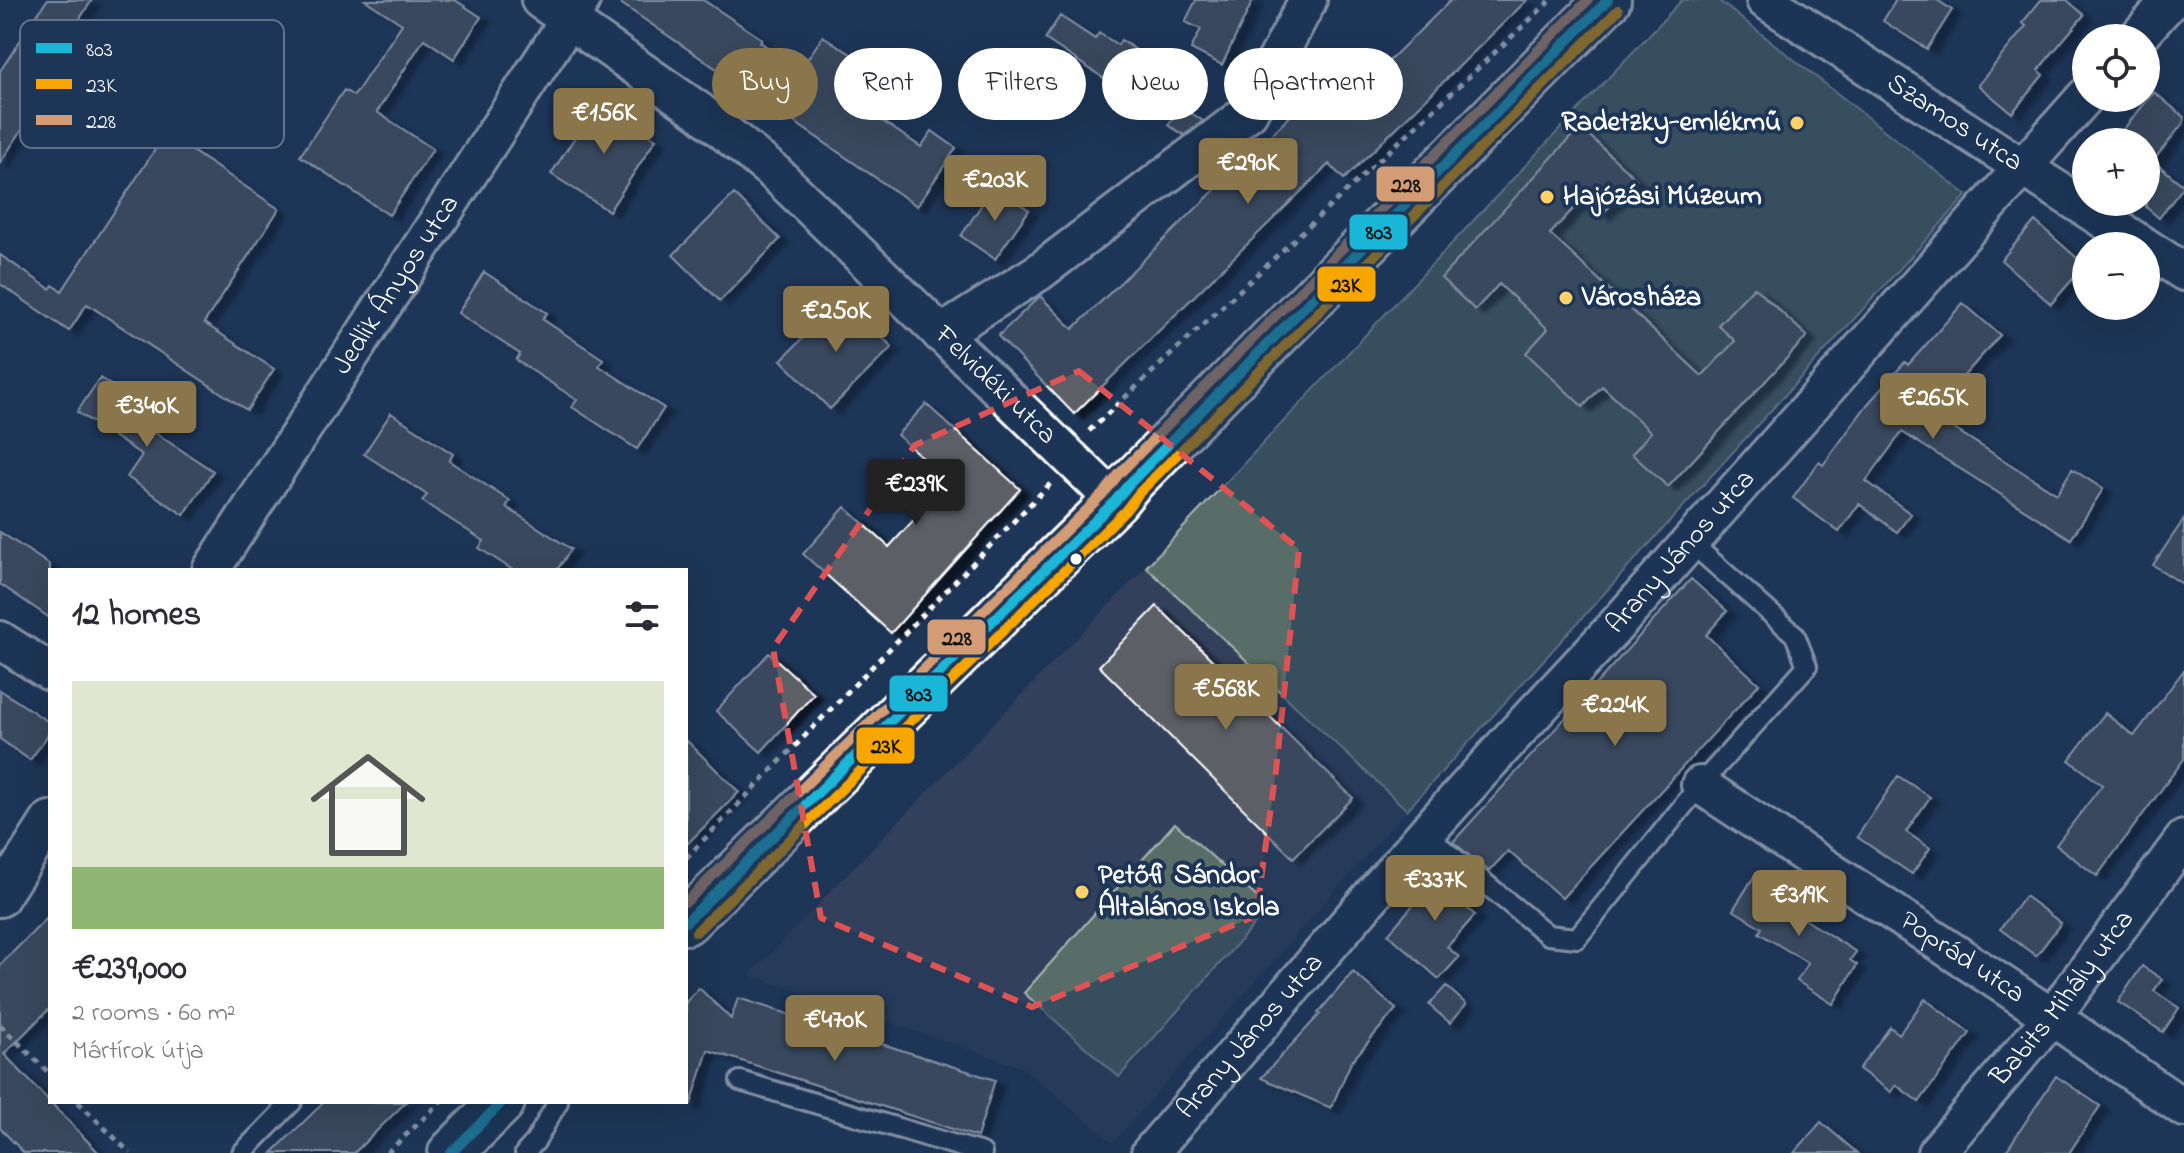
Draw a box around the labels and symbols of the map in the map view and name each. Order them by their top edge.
legend [20,20,284,148]
text: 803 [86,35,113,67]
street label: Szamos utca [1878,64,2031,183]
text: 23K [86,71,117,103]
pin: €156K [548,88,660,156]
place label: Radetzky-emlékmű [1561,103,1781,144]
text: 228 [86,107,116,139]
marker: Radetzky-emlékmű [1788,114,1806,132]
pin: €290K [1192,138,1304,206]
pin: €203K [939,155,1051,223]
line badge: 228 [1375,165,1436,203]
text: 228 [1390,171,1422,203]
place label: Hajózási Múzeum [1563,177,1762,218]
street label: Jedlik Ányos utca [323,187,470,383]
marker: Hajózási Múzeum [1538,188,1556,206]
line badge: 803 [1348,213,1409,251]
text: 803 [1365,218,1392,250]
line badge: 23K [1316,265,1377,303]
text: 23K [1330,271,1363,303]
place label: Városháza [1581,278,1701,319]
pin: €250K [780,286,892,354]
marker: Városháza [1557,289,1575,307]
street label: Felvidéki utca [924,316,1066,455]
pin: €265K [1877,373,1989,441]
pin: €340K [91,381,203,449]
pin: €239K [860,459,972,527]
street label: Arany János utca [1597,461,1765,643]
unlabelled marker [1068,551,1084,567]
line badge: 228 [926,618,987,656]
text: 228 [941,624,973,656]
pin: €568K [1170,664,1282,732]
line badge: 803 [888,674,949,713]
text: 803 [905,680,932,712]
pin: €224K [1559,680,1671,748]
line badge: 23K [855,726,916,765]
text: 23K [870,732,903,764]
pin: €337K [1379,855,1491,923]
place label: Petőfi Sándor Általános Iskola [1098,856,1280,929]
pin: €319K [1743,870,1855,938]
marker: Petőfi Sándor Általános Iskola [1073,883,1091,901]
street label: Poprád utca [1891,901,2033,1014]
street label: Babits Mihály utca [1980,902,2145,1096]
street label: Arany János utca [1167,944,1334,1128]
pin: €470K [779,995,891,1063]

